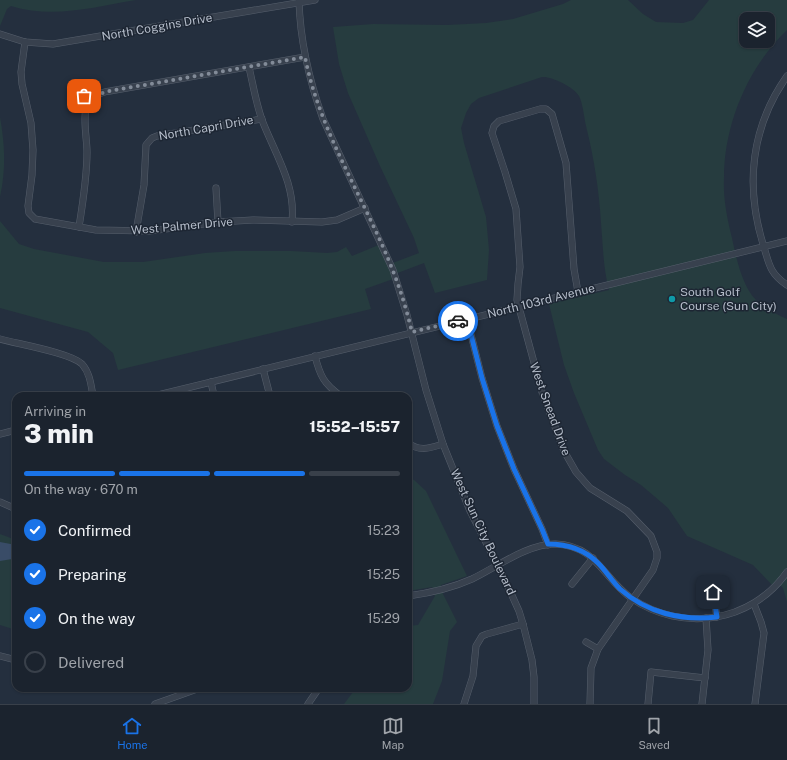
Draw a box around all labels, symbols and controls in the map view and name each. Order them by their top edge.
street label: North Coggins Drive [101,10,214,44]
map controls [739,12,775,48]
button: layers [739,12,775,48]
pin [67,79,101,113]
icon: bag [73,85,95,107]
street label: North Capri Drive [157,113,255,143]
street label: West Palmer Drive [130,215,234,237]
street label: North 103rd Avenue [486,281,596,321]
place label: South Golf Course (Sun City) [680,285,777,313]
marker: South Golf Course (Sun City) [667,294,677,304]
courier [438,301,478,341]
icon: car [447,310,469,332]
street label: West Snead Drive [527,360,573,458]
text: Arriving in [24,404,86,419]
text: 3 min [24,418,94,449]
text: 15:52–15:57 [309,418,400,435]
street label: West Sun City Boulevard [448,467,518,597]
text: On the way · 670 m [24,482,138,497]
icon: check [24,519,46,541]
text: Confirmed [58,522,131,539]
text: 15:23 [367,523,400,538]
icon: check [24,563,46,585]
text: Preparing [58,566,127,583]
text: 15:25 [367,567,400,582]
pin [696,575,730,609]
icon: home [702,581,724,603]
icon: check [24,607,46,629]
text: On the way [58,610,135,627]
text: 15:29 [367,611,400,626]
text: Delivered [58,654,124,671]
tab: Home [117,715,147,751]
tab: Map [382,715,404,751]
tab: Saved [638,715,670,751]

